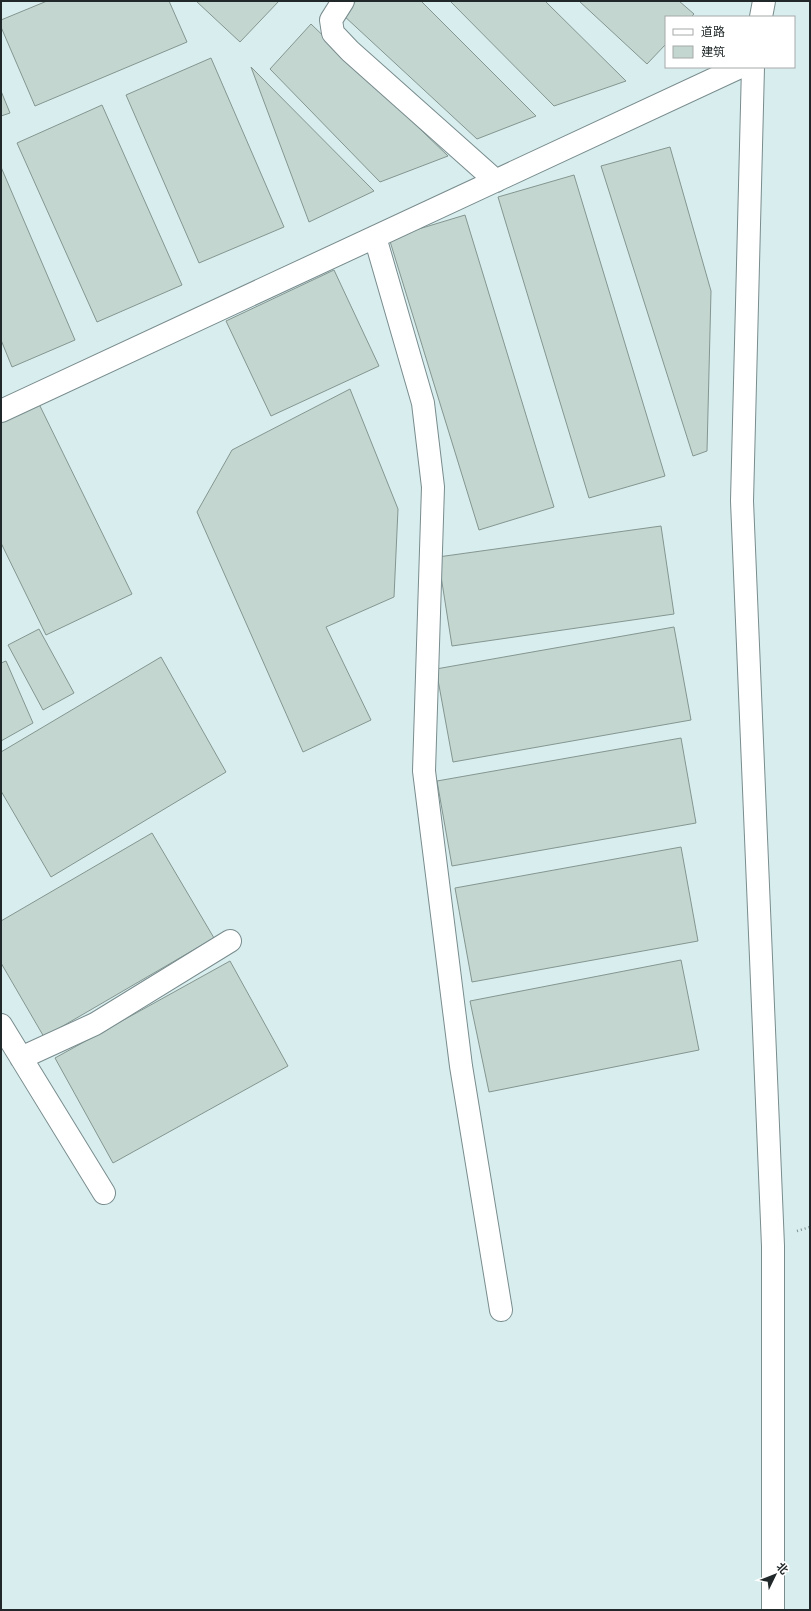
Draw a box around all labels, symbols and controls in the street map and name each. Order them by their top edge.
legend [665,16,795,68]
text: 道路 [701,24,725,41]
text: 建筑 [701,44,725,61]
north arrow [755,1555,795,1595]
text: 北 [773,1559,791,1578]

